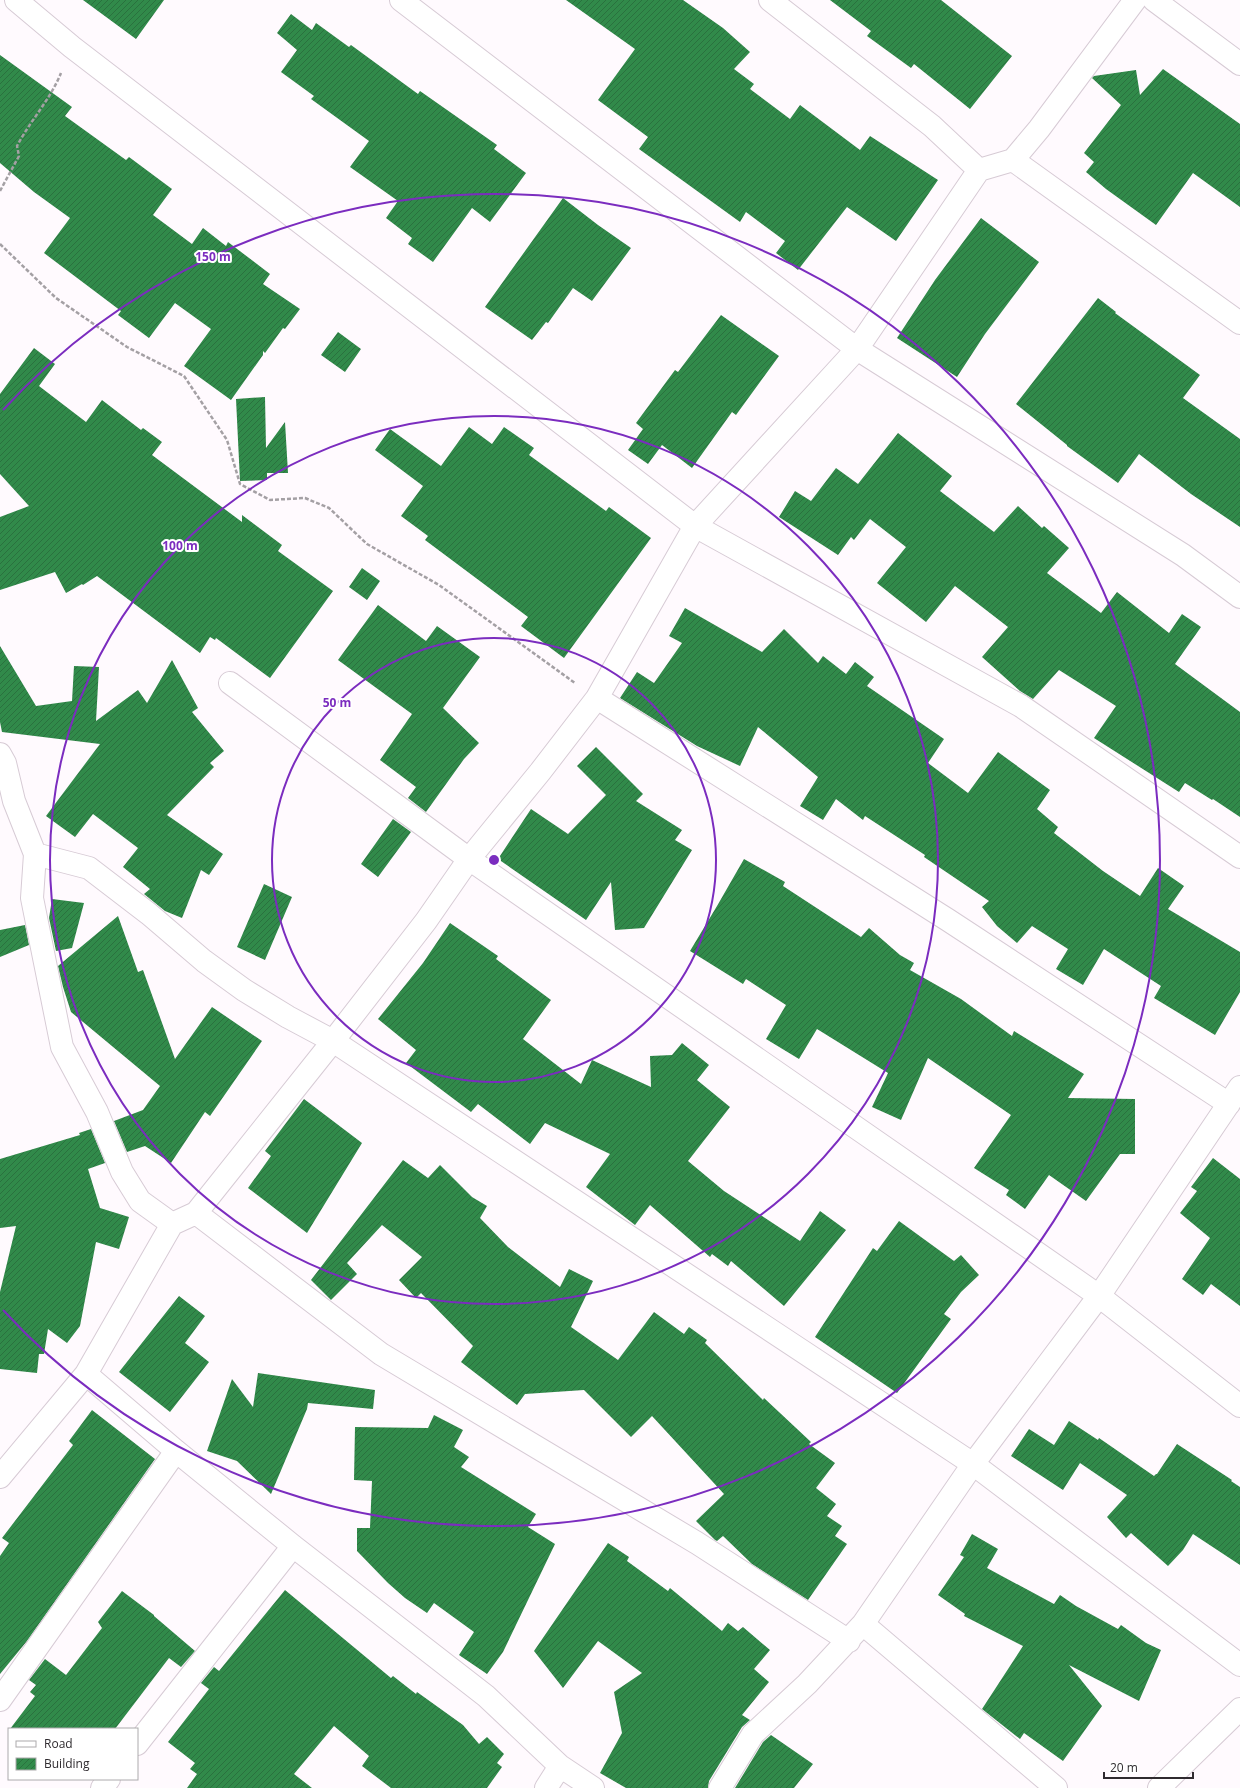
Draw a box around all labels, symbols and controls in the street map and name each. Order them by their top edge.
text: 150 m [195,248,231,265]
text: 100 m [162,537,198,554]
text: 50 m [323,694,351,711]
centre of rings [487,853,501,867]
legend [8,1728,138,1780]
text: Road [44,1735,73,1752]
scale bar [1104,1754,1193,1780]
text: Building [44,1755,90,1772]
text: 20 m [1110,1759,1138,1776]

